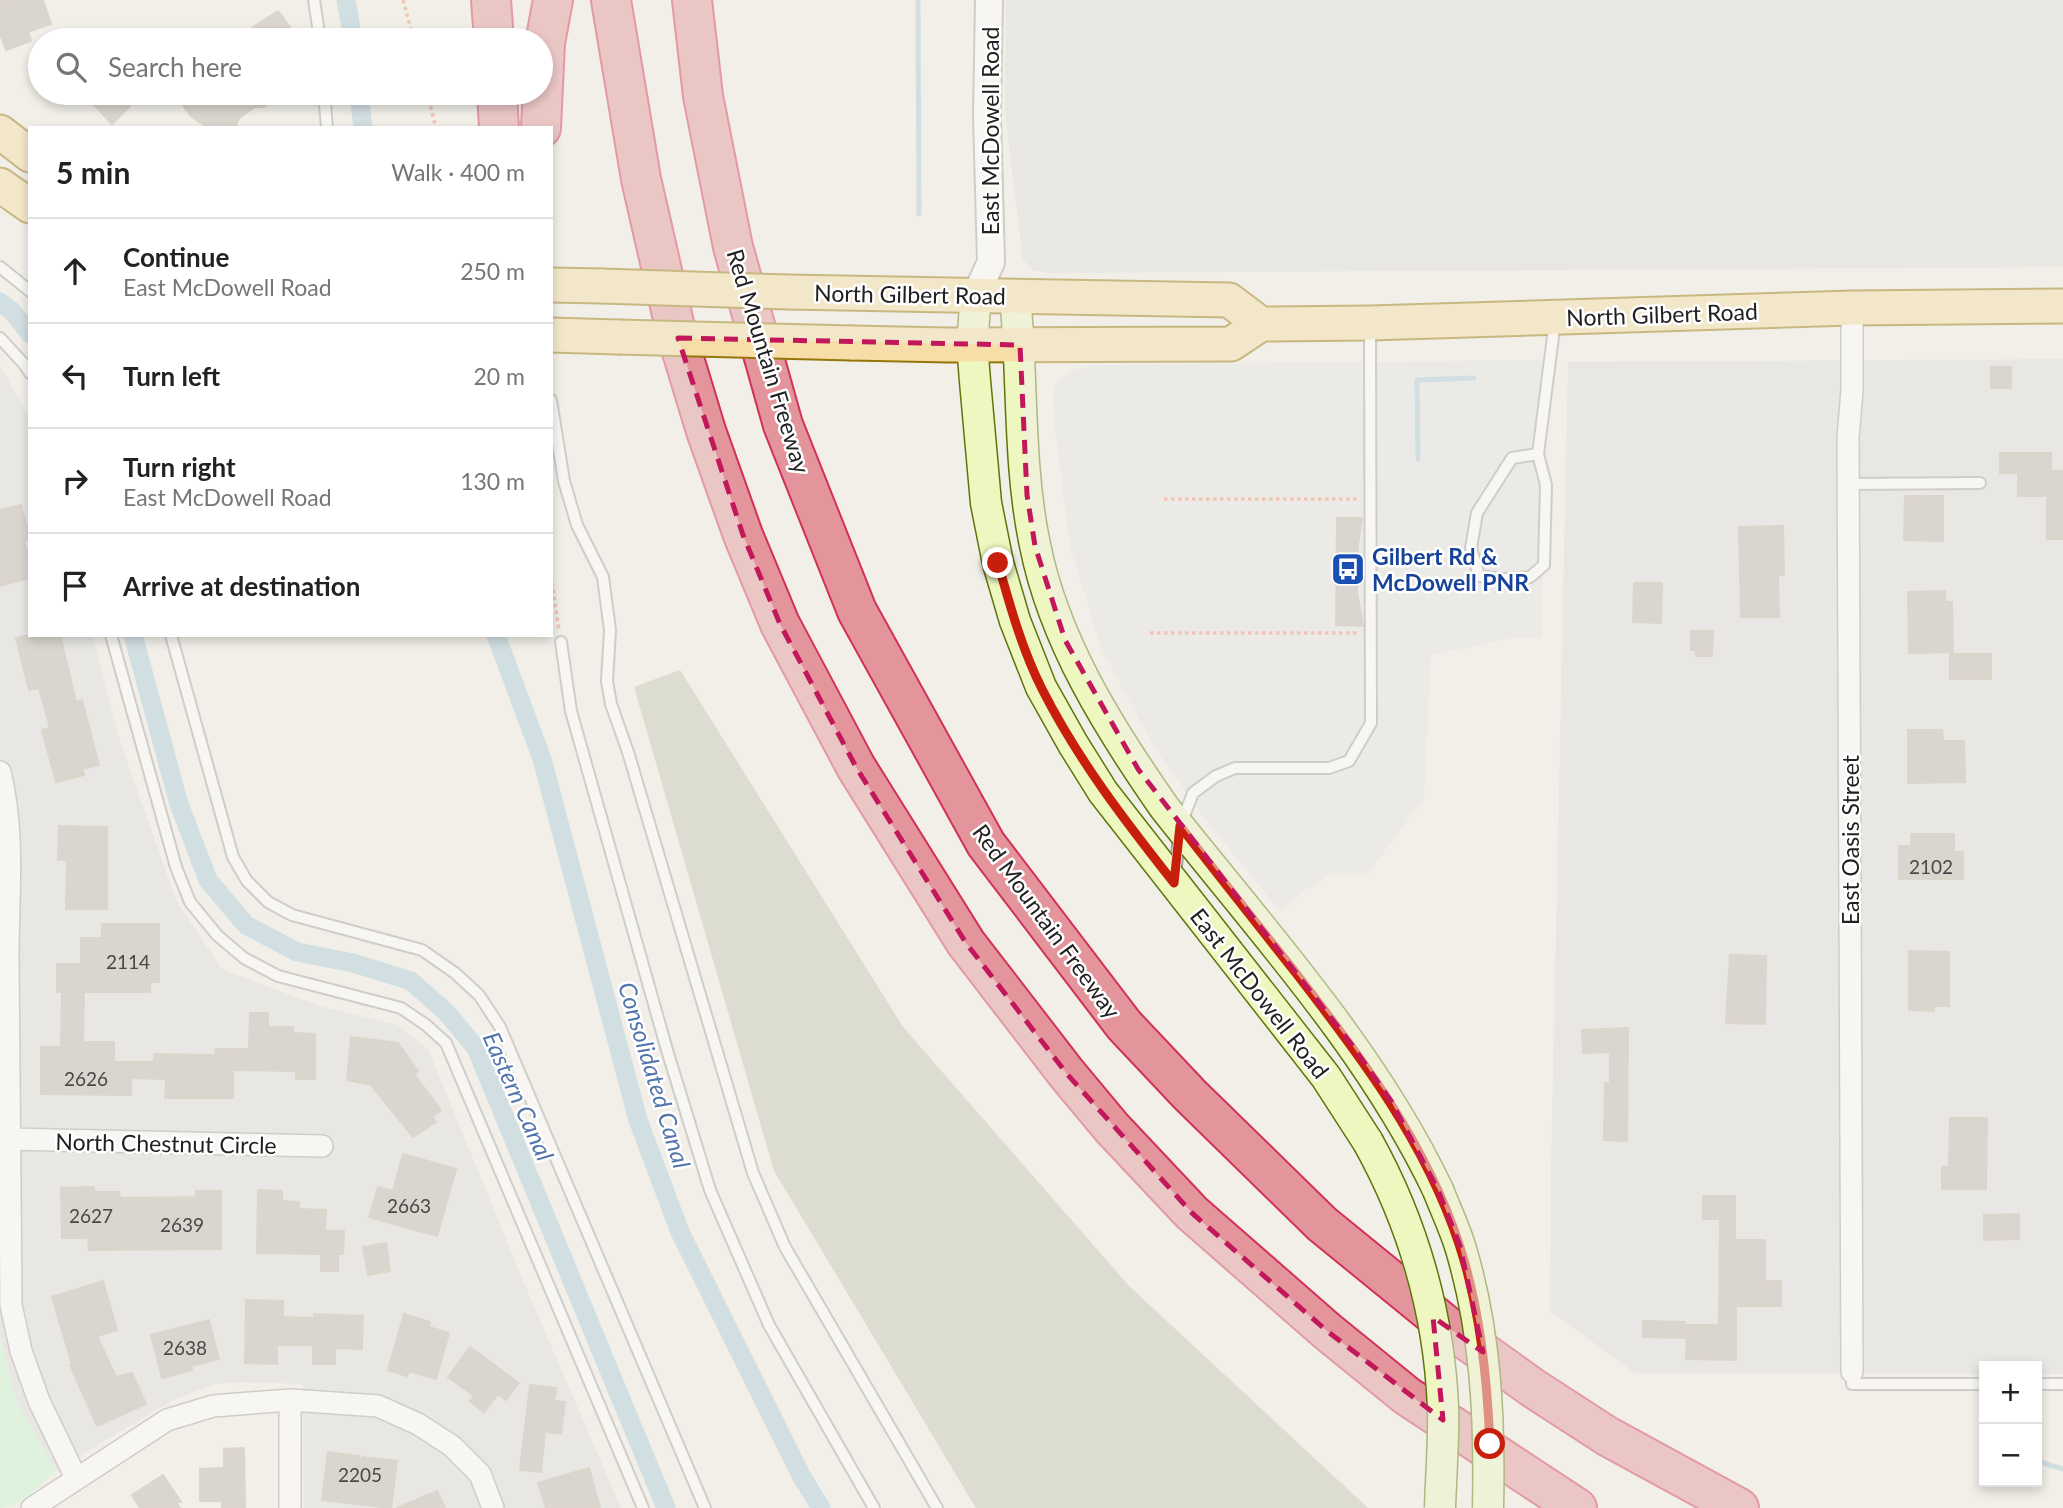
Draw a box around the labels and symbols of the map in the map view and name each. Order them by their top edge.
street label: East McDowell Road [976,27,1004,235]
street label: Red Mountain Freeway [722,245,816,477]
street label: North Gilbert Road [814,278,1006,310]
street label: North Gilbert Road [1566,297,1758,331]
place label: Gilbert Rd & McDowell PNR [1372,542,1529,596]
route end [982,547,1013,578]
bus stop icon: Gilbert Rd & McDowell PNR [1329,550,1367,588]
street label: East Oasis Street [1836,754,1864,925]
street label: Red Mountain Freeway [967,818,1127,1024]
house number: 2102 [1909,855,1953,878]
street label: East McDowell Road [1185,902,1335,1084]
house number: 2114 [106,950,150,973]
water label: Consolidated Canal [613,978,697,1172]
water label: Eastern Canal [478,1027,561,1165]
house number: 2626 [64,1067,108,1090]
street label: North Chestnut Circle [55,1127,277,1159]
house number: 2663 [387,1194,431,1217]
house number: 2627 [69,1204,113,1227]
house number: 2639 [160,1213,204,1236]
house number: 2638 [163,1336,207,1359]
route start [1474,1428,1505,1459]
house number: 2205 [338,1463,382,1486]

